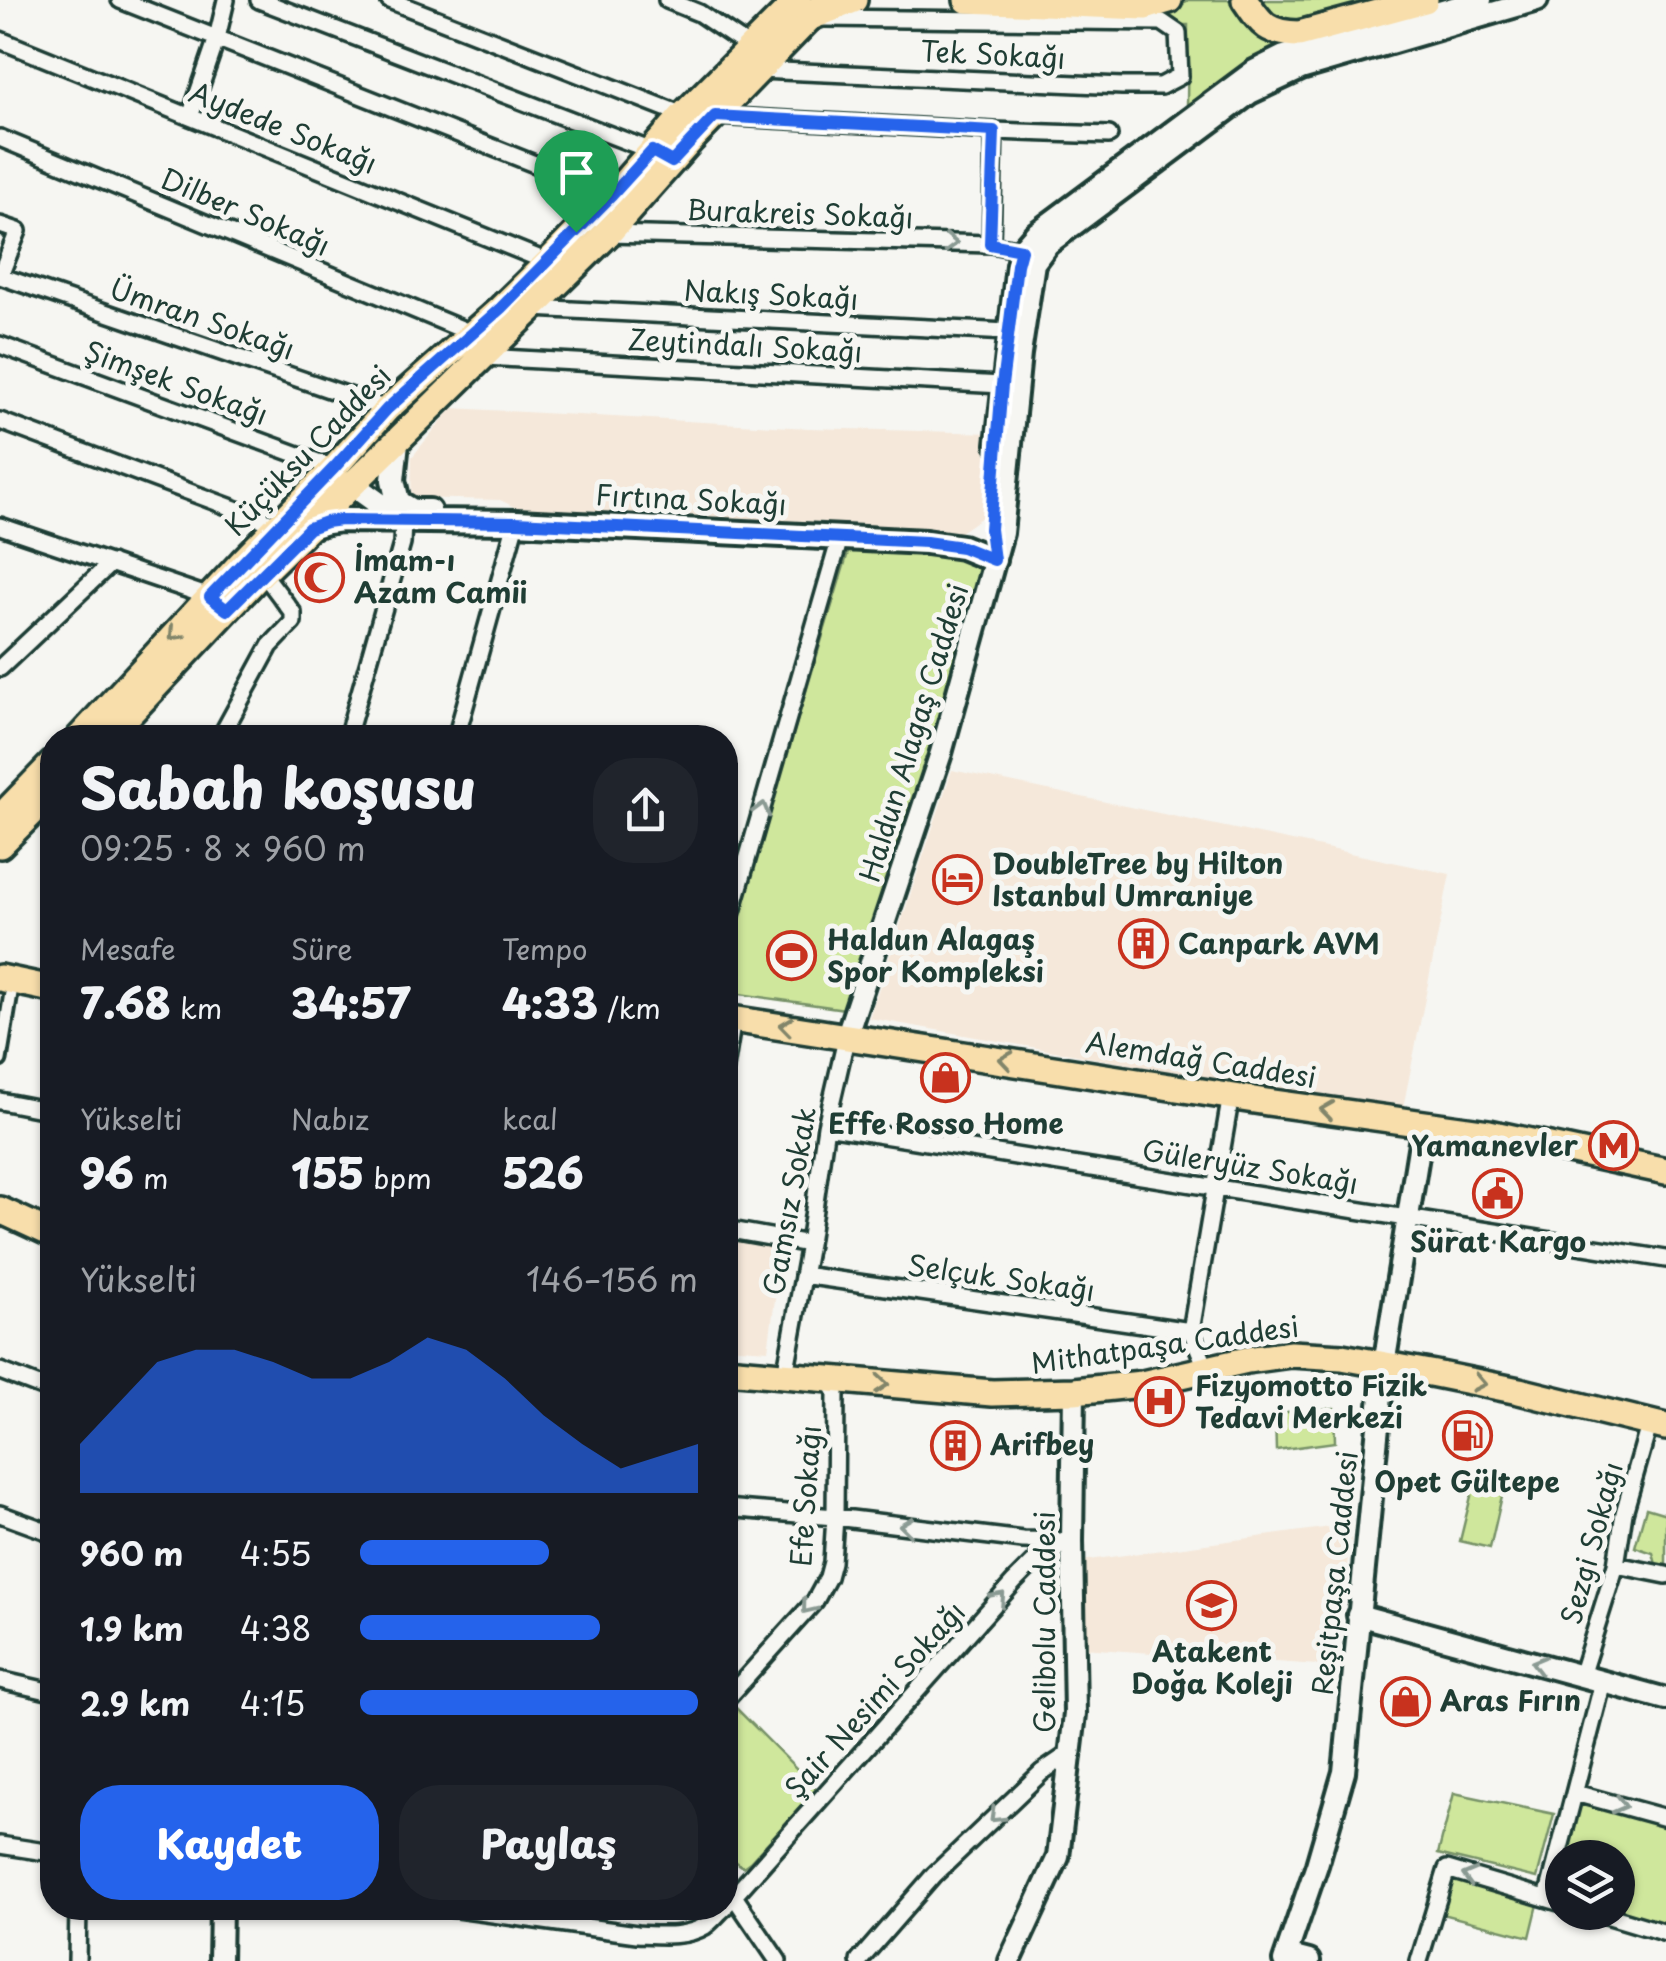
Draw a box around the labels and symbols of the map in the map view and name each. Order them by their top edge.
street label: Tek Sokağı [920,28,1067,79]
street label: Aydede Sokağı [183,69,384,184]
pin [534,130,619,233]
street label: Dilber Sokağı [154,156,337,266]
street label: Burakreis Sokağı [686,187,914,238]
one-way arrow [943,233,959,254]
street label: Ümran Sokağı [104,266,301,369]
street label: Nakış Sokağı [683,267,859,320]
street label: Zeytindalı Sokağı [627,317,863,372]
street label: Şimşek Sokağı [79,328,274,435]
street label: Küçüksu Caddesi [214,355,400,545]
street label: Fırtına Sokağı [595,472,788,525]
place label: İmam-ı Azam Camii [354,538,527,613]
mosque icon: İmam-ı Azam Camii [293,551,345,603]
street label: Haldun Alagaş Caddesi [847,578,978,887]
one-way arrow [169,622,187,641]
one-way arrow [750,800,771,818]
place label: DoubleTree by Hilton Istanbul Umraniye [992,841,1283,916]
hotel icon: DoubleTree by Hilton Istanbul Umraniye [931,854,983,906]
place label: Haldun Alagaş Spor Kompleksi [827,917,1044,992]
building icon: Canpark AVM [1117,918,1169,970]
place label: Canpark AVM [1178,921,1380,964]
sports icon: Haldun Alagaş Spor Kompleksi [766,930,818,982]
one-way arrow [778,1017,794,1038]
street label: Alemdağ Caddesi [1083,1019,1319,1098]
one-way arrow [997,1050,1014,1071]
shop icon: Effe Rosso Home [920,1051,972,1103]
place label: Effe Rosso Home [828,1101,1064,1144]
one-way arrow [1318,1101,1335,1122]
street label: Gamsız Sokak [751,1103,826,1298]
metro station icon: Yamanevler [1587,1120,1639,1172]
place label: Yamanevler [1411,1123,1579,1166]
street label: Güleryüz Sokağı [1139,1127,1361,1204]
public building icon: Sürat Kargo [1472,1168,1524,1220]
place label: Sürat Kargo [1410,1219,1586,1262]
street label: Selçuk Sokağı [905,1242,1098,1311]
street label: Mithatpaşa Caddesi [1028,1303,1301,1384]
place label: Fizyomotto Fizik Tedavi Merkezi [1195,1363,1427,1438]
one-way arrow [1471,1371,1488,1392]
one-way arrow [875,1372,891,1394]
hospital icon: Fizyomotto Fizik Tedavi Merkezi [1134,1376,1186,1428]
fuel station icon: Opet Gültepe [1441,1409,1493,1461]
building icon: Arifbey [929,1419,981,1471]
place label: Arifbey [989,1422,1094,1465]
street label: Efe Sokağı [778,1424,831,1568]
street label: Reşitpaşa Caddesi [1299,1449,1368,1697]
street label: Sezgi Sokağı [1548,1456,1633,1629]
place label: Opet Gültepe [1374,1459,1560,1502]
street label: Gelibolu Caddesi [1022,1511,1065,1733]
one-way arrow [897,1517,914,1538]
school or university icon: Atakent Doğa Koleji [1186,1579,1238,1631]
street label: Şair Nesimi Sokağı [773,1591,974,1807]
one-way arrow [988,1591,1006,1610]
one-way arrow [802,1596,820,1614]
place label: Atakent Doğa Koleji [1131,1629,1293,1704]
one-way arrow [1530,1654,1547,1675]
shop icon: Aras Fırın [1379,1675,1431,1727]
place label: Aras Fırın [1440,1678,1581,1721]
one-way arrow [1611,1794,1628,1815]
one-way arrow [990,1804,1008,1822]
one-way arrow [1461,1866,1478,1887]

